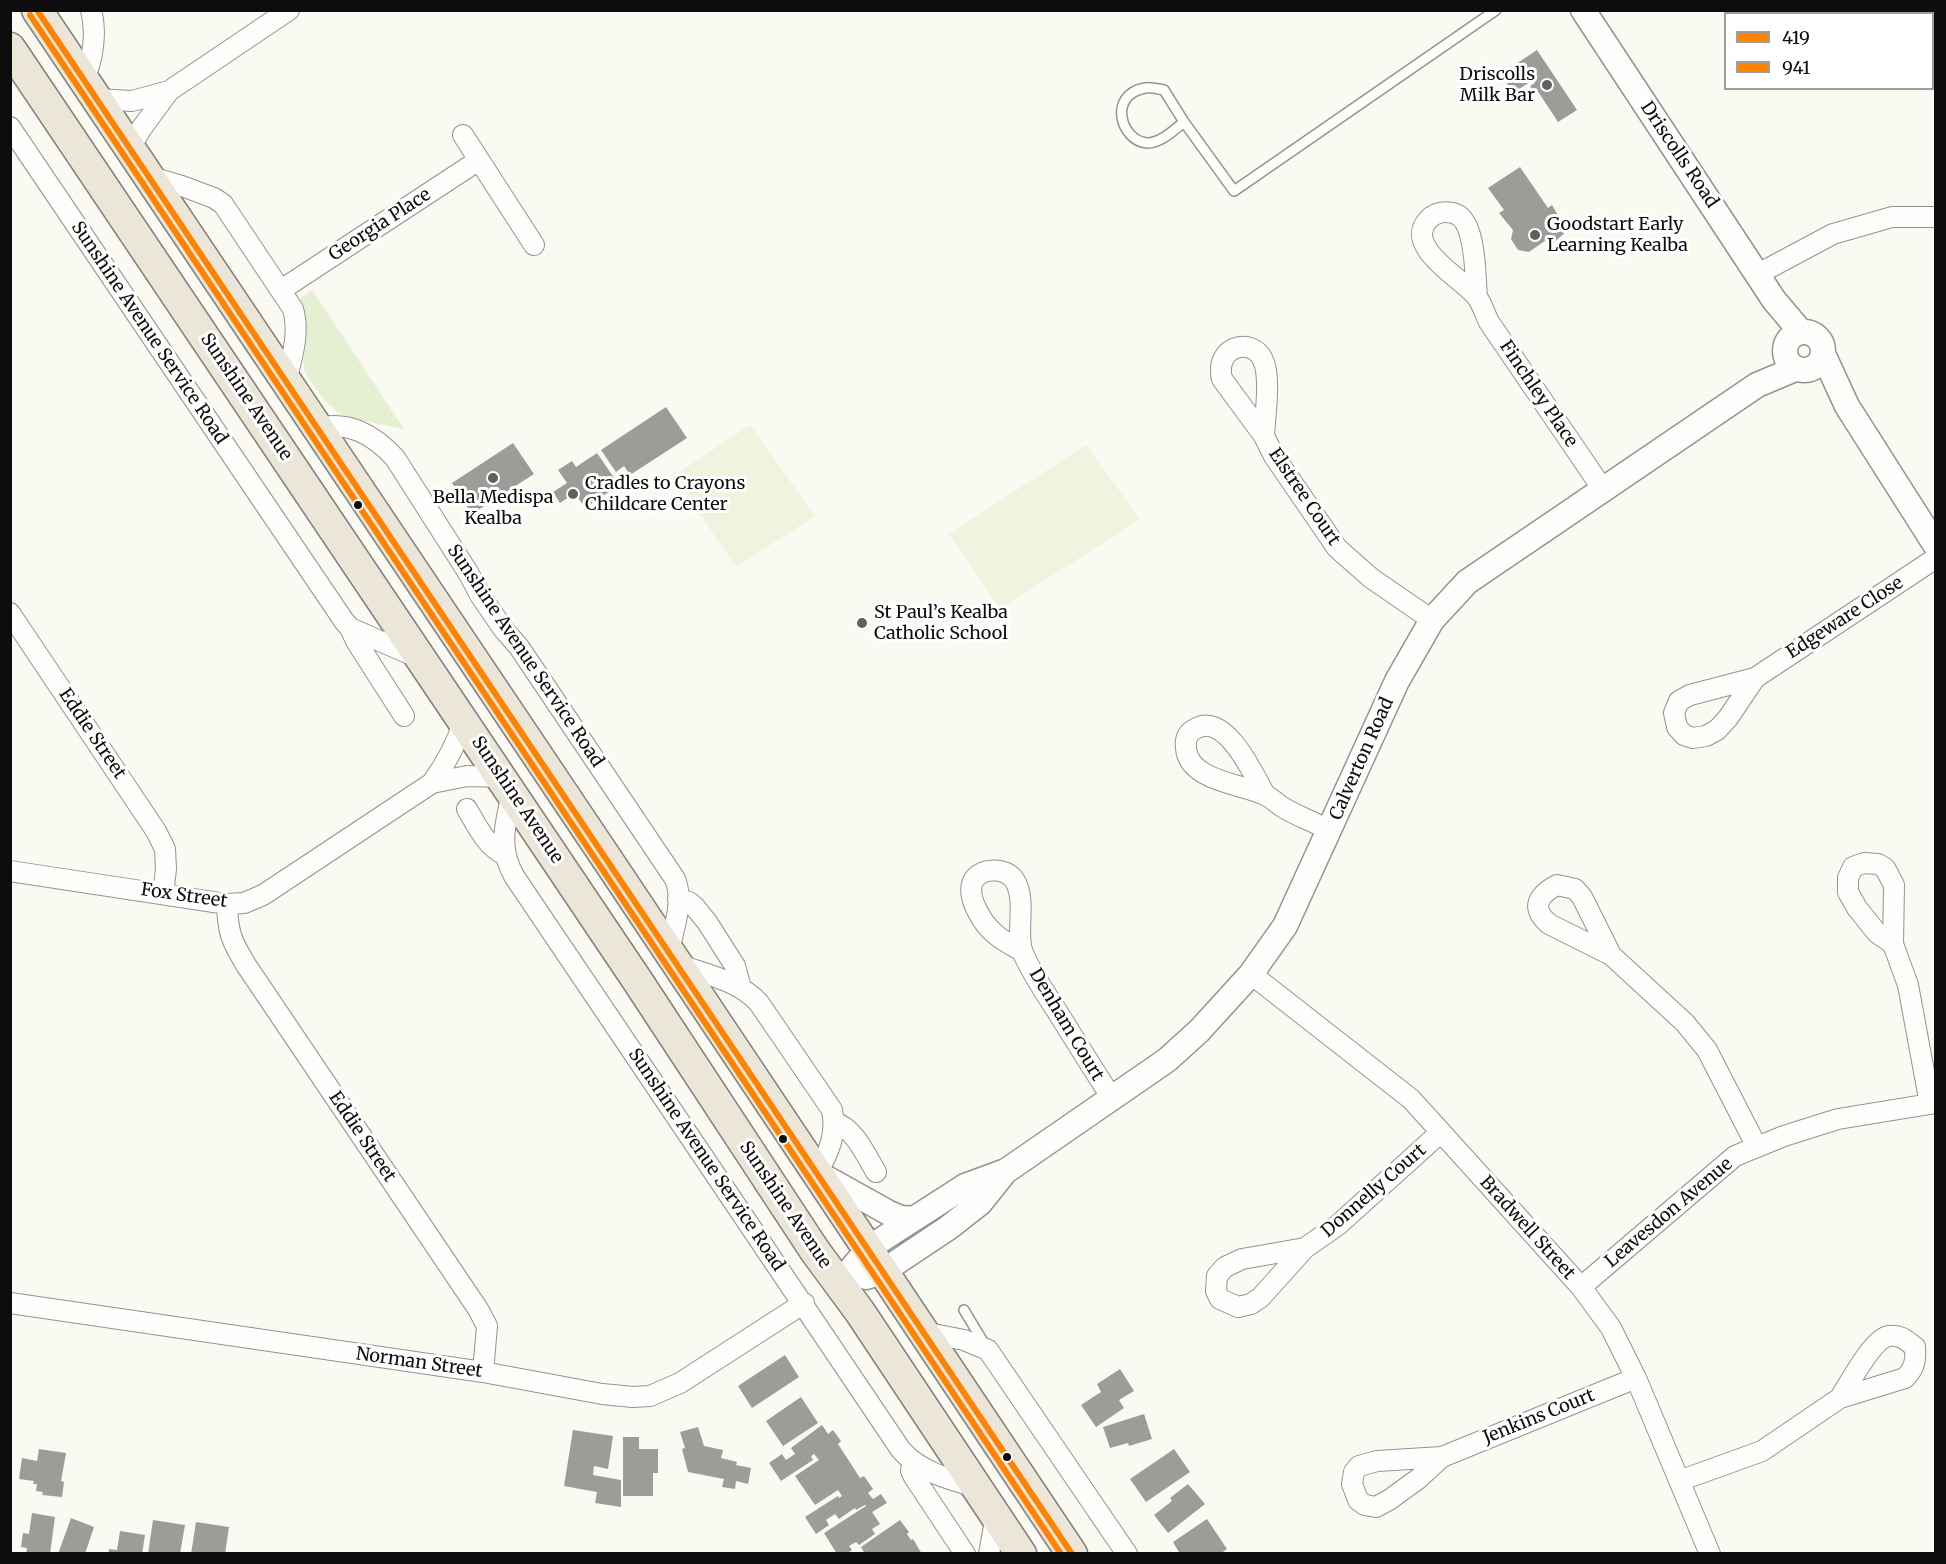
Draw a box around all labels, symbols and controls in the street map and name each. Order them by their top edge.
legend [1724,12,1934,90]
text: 419 [1782,26,1810,49]
text: 941 [1782,56,1810,79]
place label: Driscolls Milk Bar [1459,64,1535,106]
marker: Driscolls Milk Bar [1540,78,1554,92]
street label: Driscolls Road [1635,98,1723,212]
street label: Georgia Place [325,184,435,266]
place label: Goodstart Early Learning Kealba [1547,214,1688,256]
street label: Sunshine Avenue Service Road [66,217,232,449]
marker: Goodstart Early Learning Kealba [1528,228,1542,242]
street label: Sunshine Avenue [195,329,297,465]
street label: Finchley Place [1494,337,1582,451]
street label: Elstree Court [1264,444,1344,550]
marker: Bella Medispa Kealba [486,471,500,485]
place label: Cradles to Crayons Childcare Center [585,473,745,516]
place label: Bella Medispa Kealba [433,487,553,530]
marker: Cradles to Crayons Childcare Center [566,487,580,501]
unlabelled marker [352,499,364,511]
street label: Sunshine Avenue Service Road [442,540,608,772]
street label: Edgeware Close [1783,572,1907,664]
place label: St Paul’s Kealba Catholic School [874,602,1008,644]
marker: St Paul’s Kealba Catholic School [855,616,869,630]
street label: Eddie Street [54,685,130,783]
street label: Calverton Road [1325,694,1399,824]
street label: Sunshine Avenue [466,732,568,868]
street label: Fox Street [139,879,229,913]
street label: Denham Court [1024,965,1108,1085]
street label: Sunshine Avenue Service Road [623,1044,789,1276]
street label: Eddie Street [324,1088,400,1186]
unlabelled marker [777,1133,789,1145]
street label: Sunshine Avenue [734,1137,836,1273]
street label: Donnelly Court [1317,1140,1431,1242]
street label: Leavesdon Avenue [1601,1153,1737,1273]
street label: Bradwell Street [1475,1172,1579,1284]
street label: Norman Street [354,1343,484,1383]
street label: Jenkins Court [1480,1385,1598,1449]
unlabelled marker [1001,1451,1013,1463]

